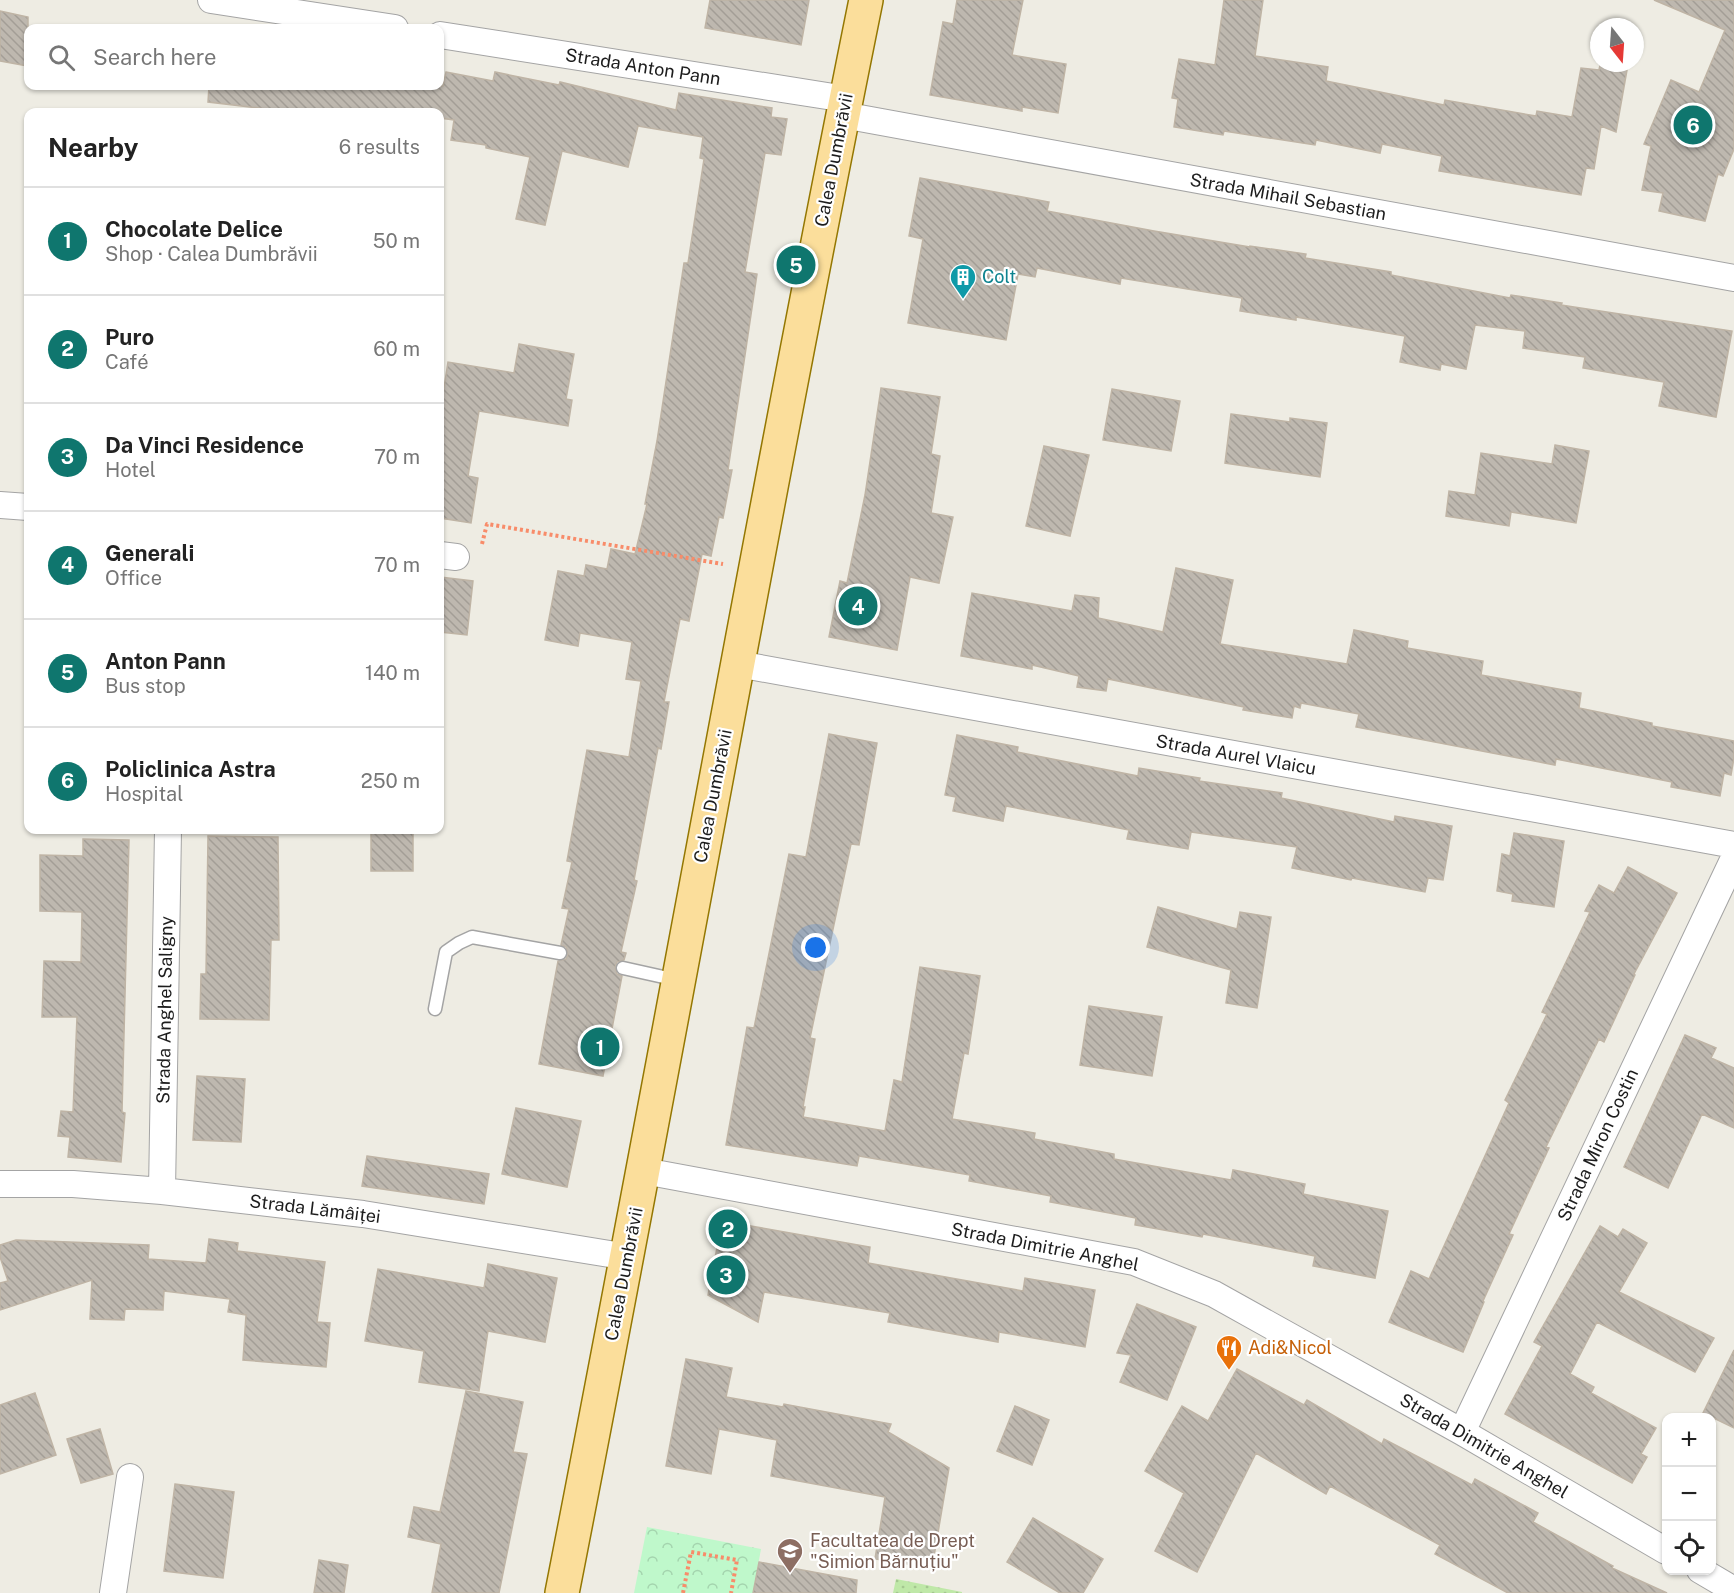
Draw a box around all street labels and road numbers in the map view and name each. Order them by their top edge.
street label: Strada Anton Pann [564,44,722,89]
street label: Calea Dumbrăvii [810,91,857,228]
street label: Strada Mihail Sebastian [1188,169,1388,224]
street label: Calea Dumbrăvii [689,727,736,864]
street label: Strada Aurel Vlaicu [1154,730,1318,779]
street label: Strada Anghel Saligny [152,916,177,1104]
street label: Strada Miron Costin [1553,1065,1642,1225]
street label: Strada Lămâiței [248,1190,382,1227]
street label: Calea Dumbrăvii [600,1205,647,1342]
street label: Strada Dimitrie Anghel [949,1218,1141,1275]
street label: Strada Dimitrie Anghel [1396,1389,1572,1502]

